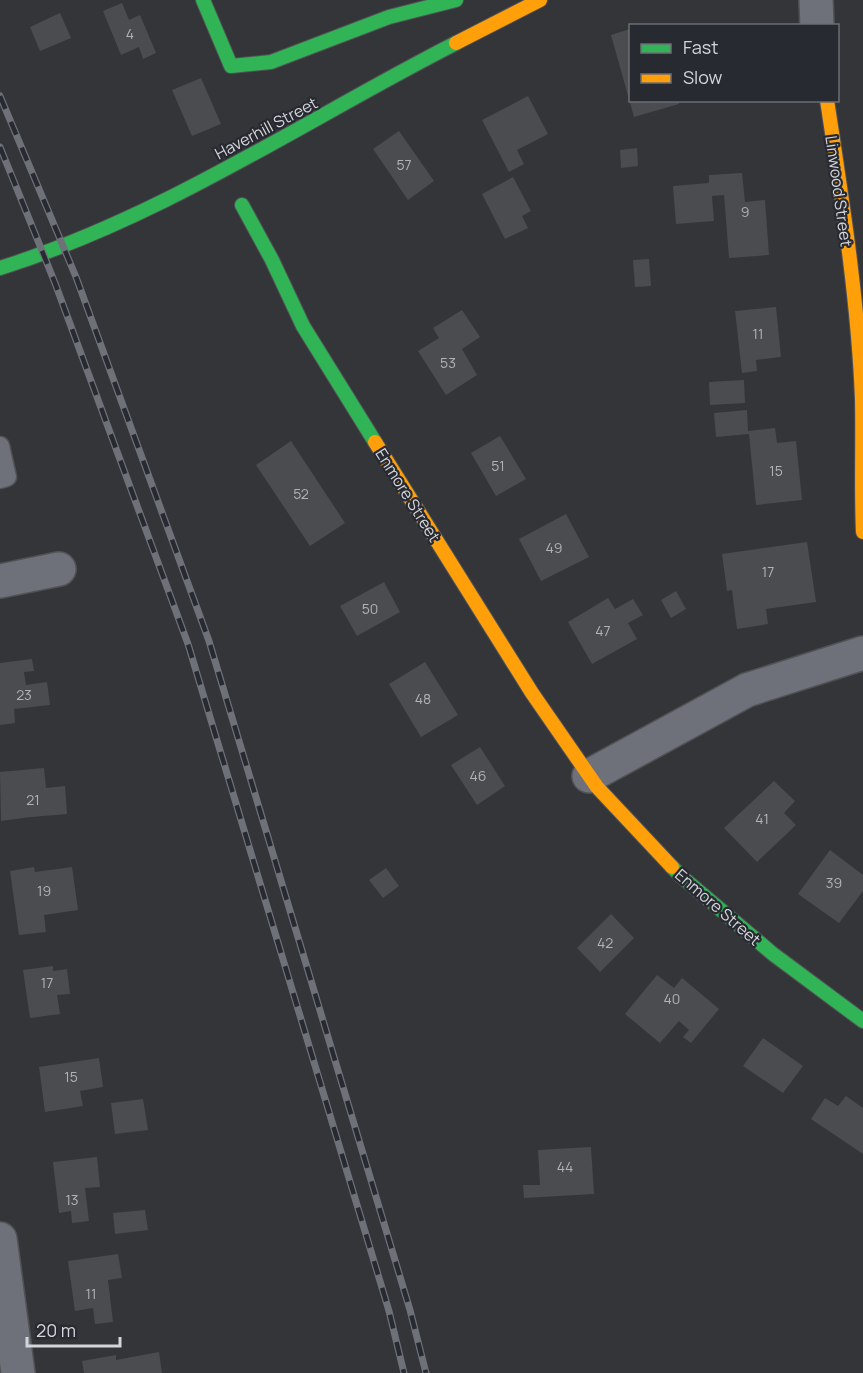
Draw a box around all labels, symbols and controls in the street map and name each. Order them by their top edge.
house number: 4 [126,24,134,43]
legend [629,24,839,102]
text: Fast [683,35,718,59]
text: Slow [683,65,723,89]
street label: Haverhill Street [211,92,321,164]
street label: Linwood Street [820,134,858,248]
house number: 57 [396,155,412,174]
house number: 9 [741,202,749,221]
house number: 11 [753,324,763,343]
house number: 53 [440,353,456,372]
street label: Enmore Street [370,444,446,546]
house number: 51 [491,456,505,475]
house number: 15 [769,461,783,480]
house number: 52 [293,484,309,503]
house number: 49 [546,538,562,557]
house number: 17 [762,562,774,581]
house number: 50 [362,599,378,618]
house number: 47 [595,621,611,640]
house number: 23 [16,685,32,704]
house number: 48 [415,689,431,708]
house number: 46 [470,766,486,785]
house number: 21 [26,790,40,809]
house number: 41 [755,809,769,828]
street label: Enmore Street [670,864,766,950]
house number: 39 [826,873,842,892]
house number: 19 [37,881,51,900]
house number: 42 [597,933,613,952]
house number: 17 [41,973,53,992]
house number: 40 [664,989,680,1008]
house number: 15 [64,1067,78,1086]
house number: 44 [557,1157,573,1176]
house number: 13 [65,1190,79,1209]
house number: 11 [86,1284,96,1303]
scale bar [27,1310,120,1348]
text: 20 m [36,1318,76,1342]

